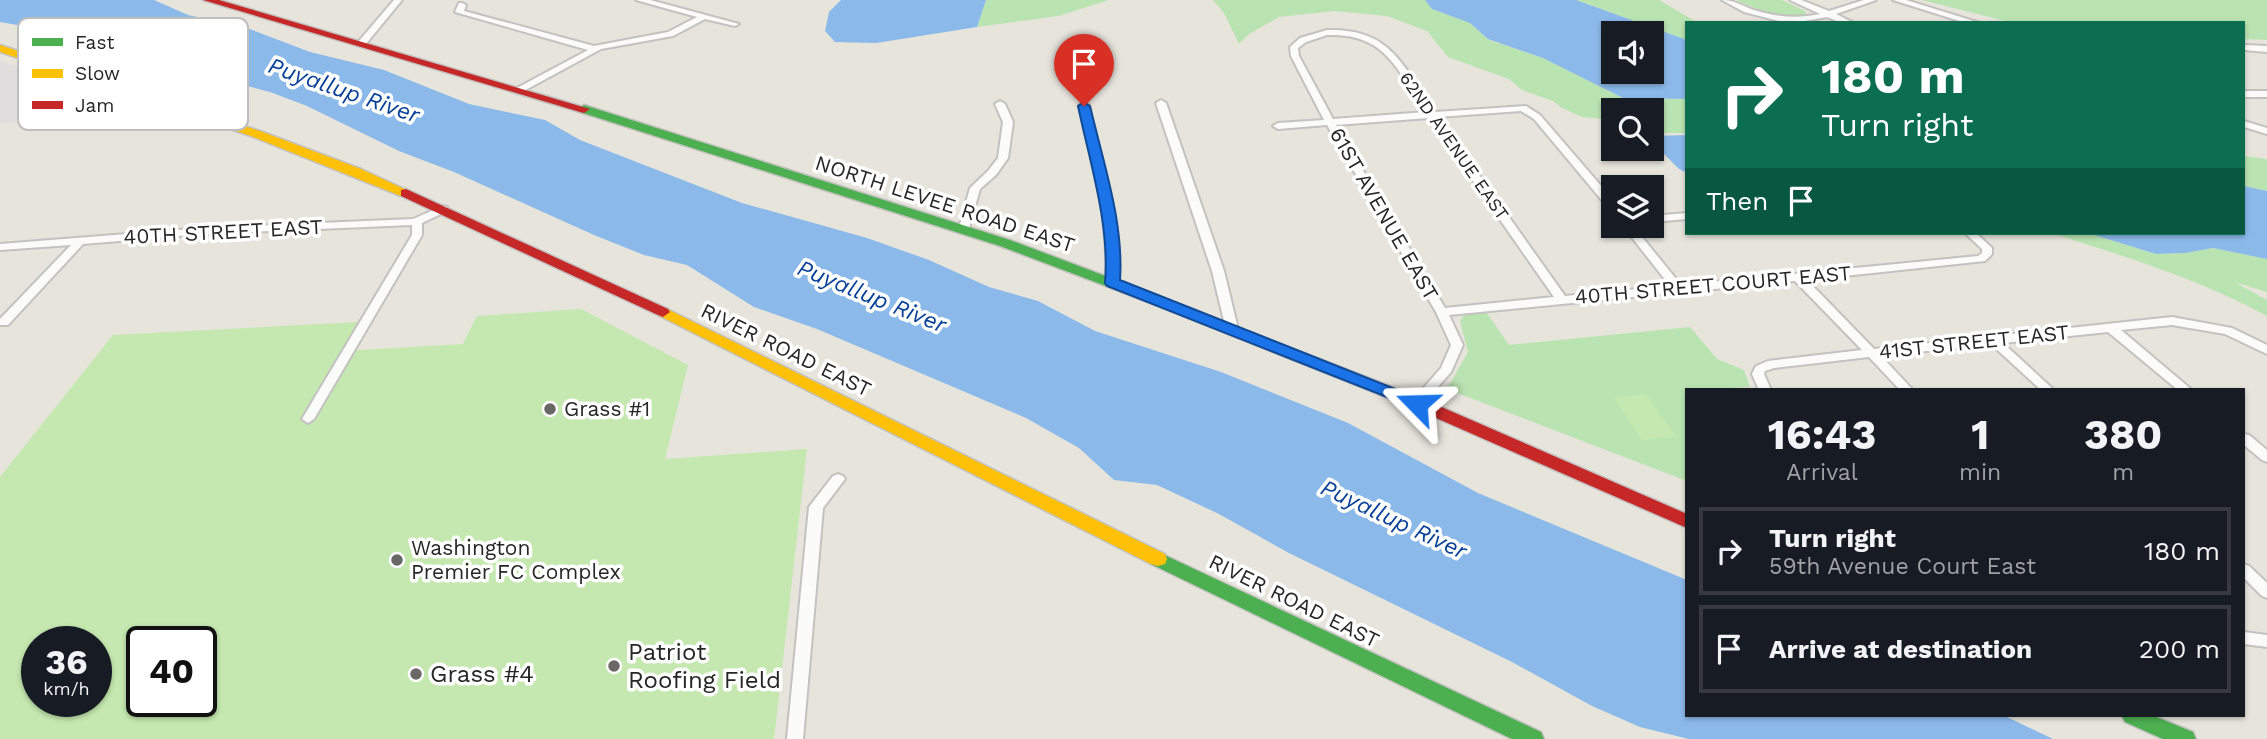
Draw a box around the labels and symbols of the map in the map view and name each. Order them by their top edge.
legend [18,18,248,130]
text: Fast [75,31,114,54]
pin [1054,34,1114,106]
water label: Puyallup River [265,52,424,129]
text: Slow [75,62,120,85]
street label: 62ND AVENUE EAST [1395,68,1513,224]
text: Jam [75,94,114,117]
street label: 61ST AVENUE EAST [1325,123,1444,305]
street label: NORTH LEVEE ROAD EAST [812,150,1078,257]
street label: 40TH STREET EAST [123,214,323,249]
water label: Puyallup River [794,254,951,339]
street label: 40TH STREET COURT EAST [1574,260,1852,309]
street label: RIVER ROAD EAST [697,298,876,402]
street label: 41ST STREET EAST [1878,319,2071,364]
position arrow [1380,367,1454,441]
place label: Grass #1 [564,396,650,421]
marker: Grass #1 [542,401,558,417]
water label: Puyallup River [1317,474,1472,566]
place label: Washington Premier FC Complex [411,535,621,584]
street label: RIVER ROAD EAST [1205,549,1384,653]
marker: Washington Premier FC Complex [389,552,405,568]
speed limit sign: 40 [126,626,217,717]
place label: Patriot Roofing Field [628,638,781,694]
marker: Patriot Roofing Field [606,658,622,674]
place label: Grass #4 [430,660,534,688]
marker: Grass #4 [408,666,424,682]

